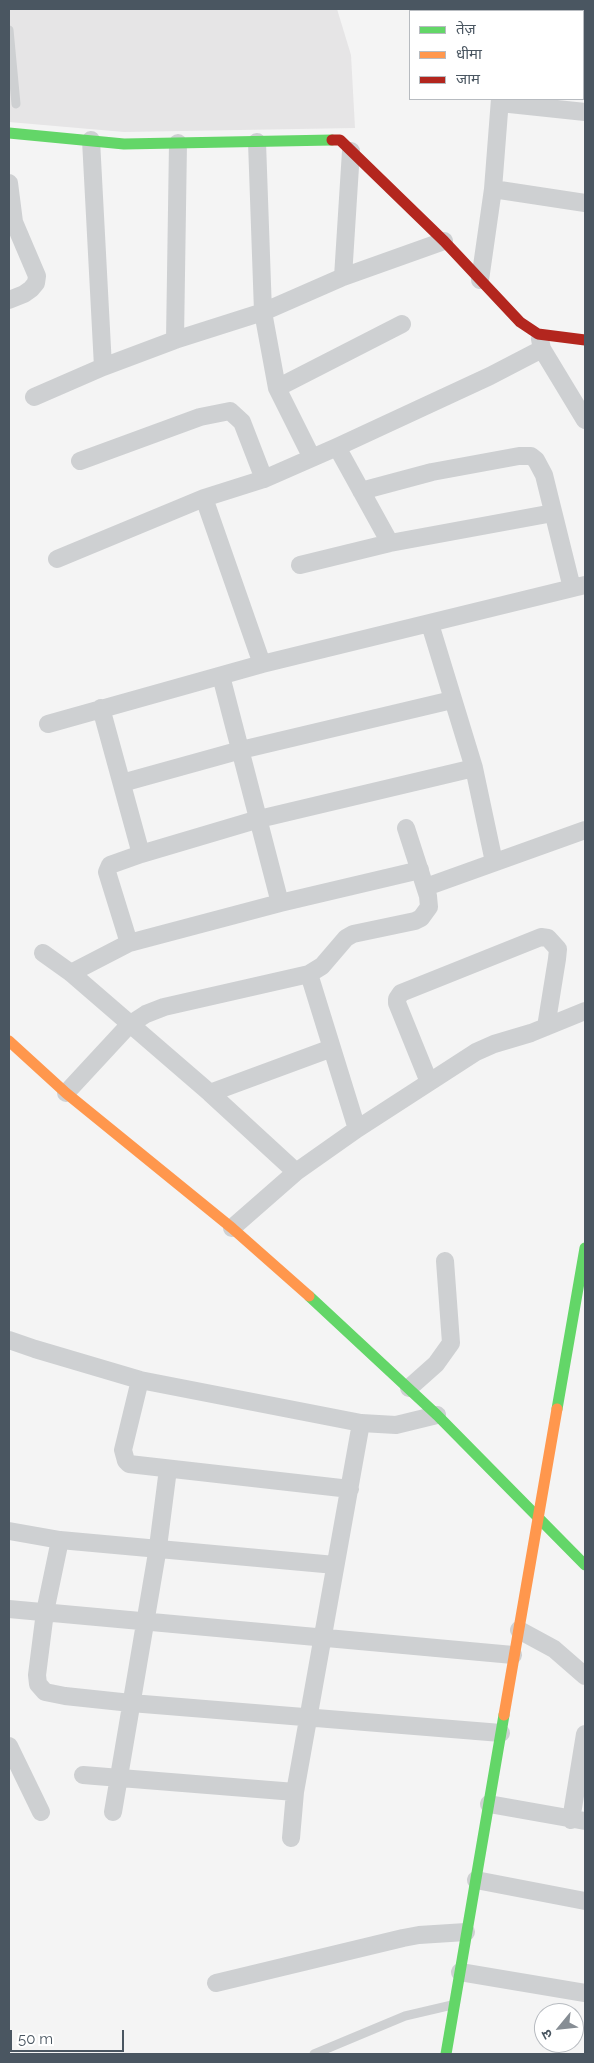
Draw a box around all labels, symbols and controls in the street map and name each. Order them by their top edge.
legend [409,10,584,100]
text: तेज़ [456,20,476,38]
text: धीमा [456,45,482,63]
text: जाम [456,70,480,88]
north arrow [534,2003,584,2053]
scale bar [12,2020,126,2052]
text: उ [538,2027,556,2042]
text: 50 m [18,2030,53,2048]

